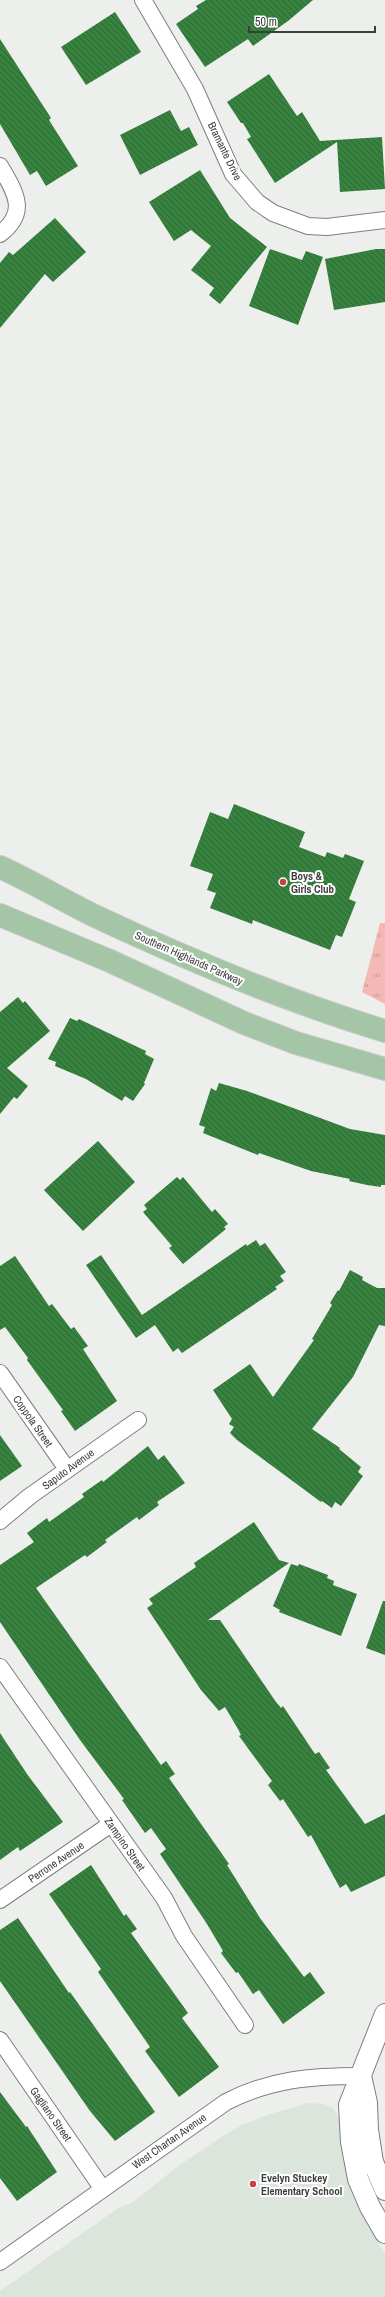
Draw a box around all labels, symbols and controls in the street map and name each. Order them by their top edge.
scale bar [249,8,375,34]
text: 50 m [255,14,277,30]
street label: Bramante Drive [205,120,245,182]
place label: Boys & Girls Club [291,869,335,896]
marker: Boys & Girls Club [278,877,288,887]
street label: Southern Highlands Parkway [133,928,246,988]
street label: Coppola Street [10,1392,56,1450]
street label: Saputo Avenue [39,1445,97,1493]
street label: Zampino Street [101,1815,149,1874]
street label: Perrone Avenue [25,1838,87,1886]
street label: Gagliano Street [27,2084,75,2144]
street label: West Chartan Avenue [129,2110,209,2172]
place label: Evelyn Stuckey Elementary School [261,2171,342,2198]
marker: Evelyn Stuckey Elementary School [248,2179,258,2189]

